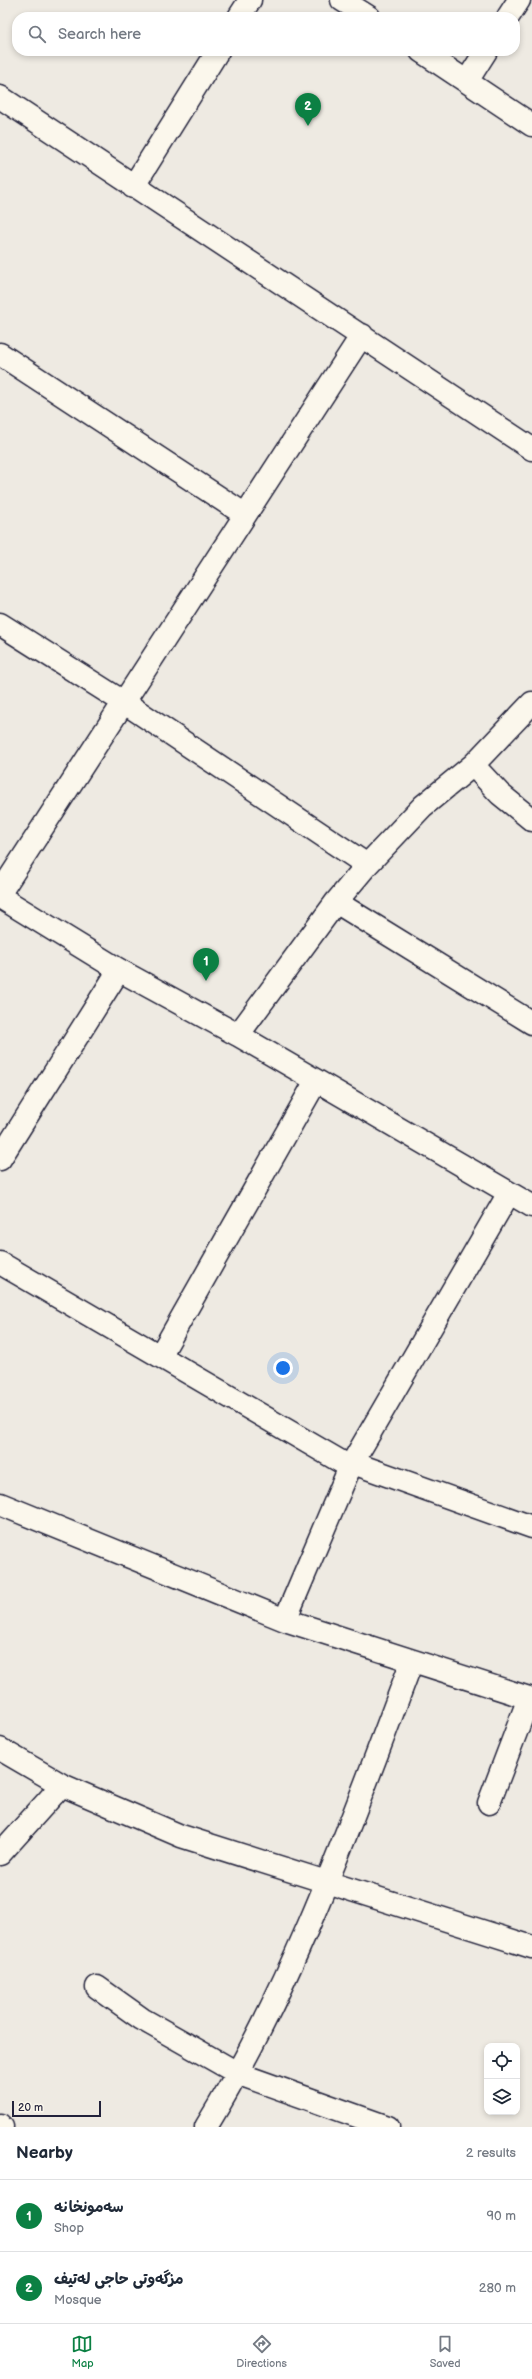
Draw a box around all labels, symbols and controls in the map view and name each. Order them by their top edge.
search box [12,12,520,56]
icon: search [26,23,48,45]
text: Search here [58,25,141,44]
pin: 2 [295,93,321,126]
pin: 1 [193,948,219,981]
your location [273,1358,293,1378]
map controls [484,2043,520,2115]
button: locate [484,2043,520,2079]
button: layers [484,2079,520,2115]
scale bar [12,2099,101,2118]
text: 20 m [18,2101,43,2114]
text: Nearby [16,2143,73,2163]
text: 2 results [466,2145,516,2161]
text: سەمونخانە [54,2198,124,2217]
text: 1 [26,2208,32,2224]
text: 90 m [487,2208,516,2224]
text: Shop [54,2220,84,2236]
text: مزگەوتی حاجی لەتیف [54,2270,184,2289]
text: 2 [25,2280,33,2296]
text: 280 m [479,2280,516,2296]
text: Mosque [54,2292,102,2308]
tab: Map [71,2333,94,2370]
tab: Directions [236,2333,287,2370]
tab: Saved [430,2333,461,2370]

